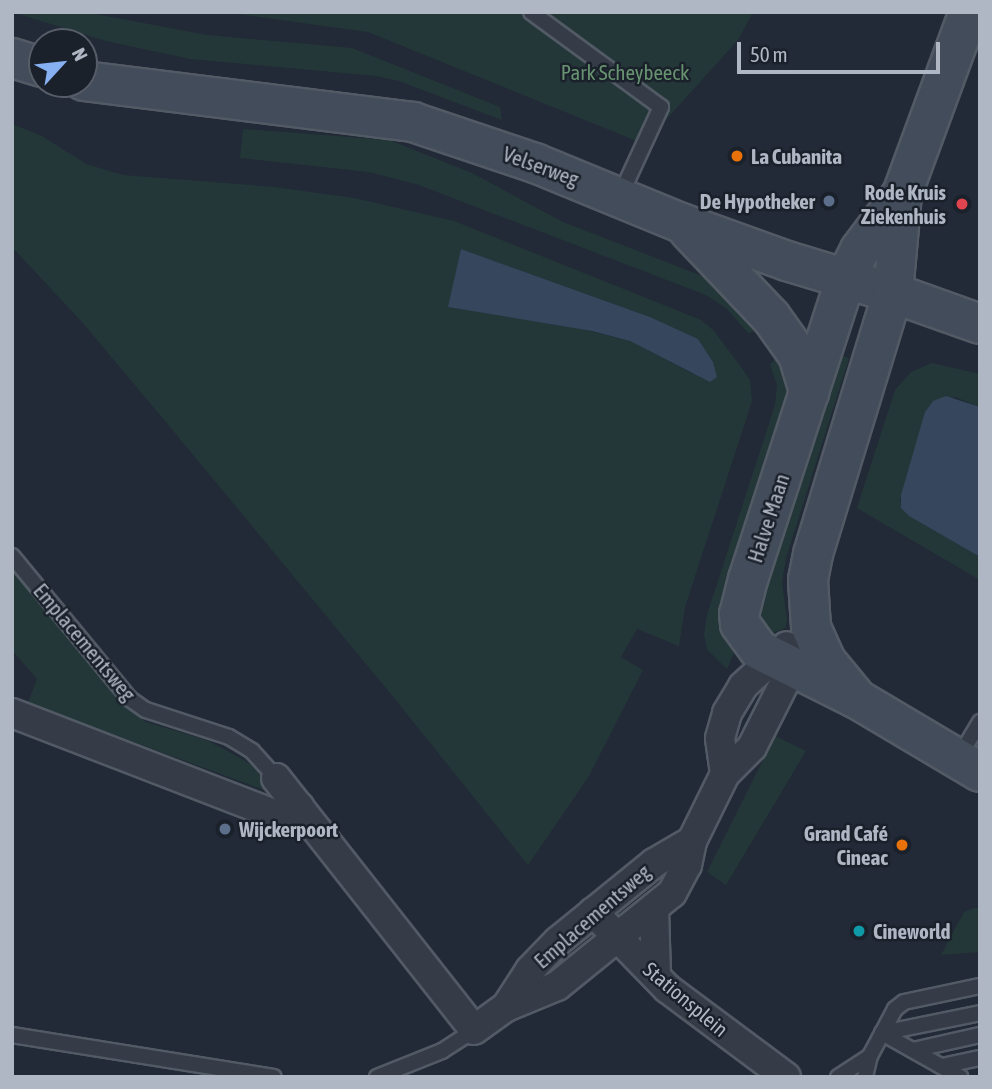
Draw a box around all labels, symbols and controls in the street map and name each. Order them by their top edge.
north arrow [28,28,98,98]
scale bar [740,28,943,72]
text: 50 m [750,42,788,66]
text: N [68,44,92,64]
park label: Park Scheybeeck [561,59,689,85]
street label: Velserweg [500,141,582,191]
place label: La Cubanita [751,143,842,169]
marker: La Cubanita [729,148,745,164]
place label: Rode Kruis Ziekenhuis [861,179,946,229]
place label: De Hypotheker [700,188,815,214]
marker: De Hypotheker [821,193,837,209]
marker: Rode Kruis Ziekenhuis [952,194,972,214]
street label: Halve Maan [742,470,794,566]
street label: Emplacementsweg [28,578,142,706]
place label: Wijckerpoort [239,816,338,842]
place label: Grand Café Cineac [804,820,888,870]
marker: Wijckerpoort [217,821,233,837]
marker: Grand Café Cineac [894,837,910,853]
street label: Emplacementsweg [529,859,655,973]
place label: Cineworld [873,918,950,944]
marker: Cineworld [851,923,867,939]
street label: Stationsplein [639,956,733,1042]

